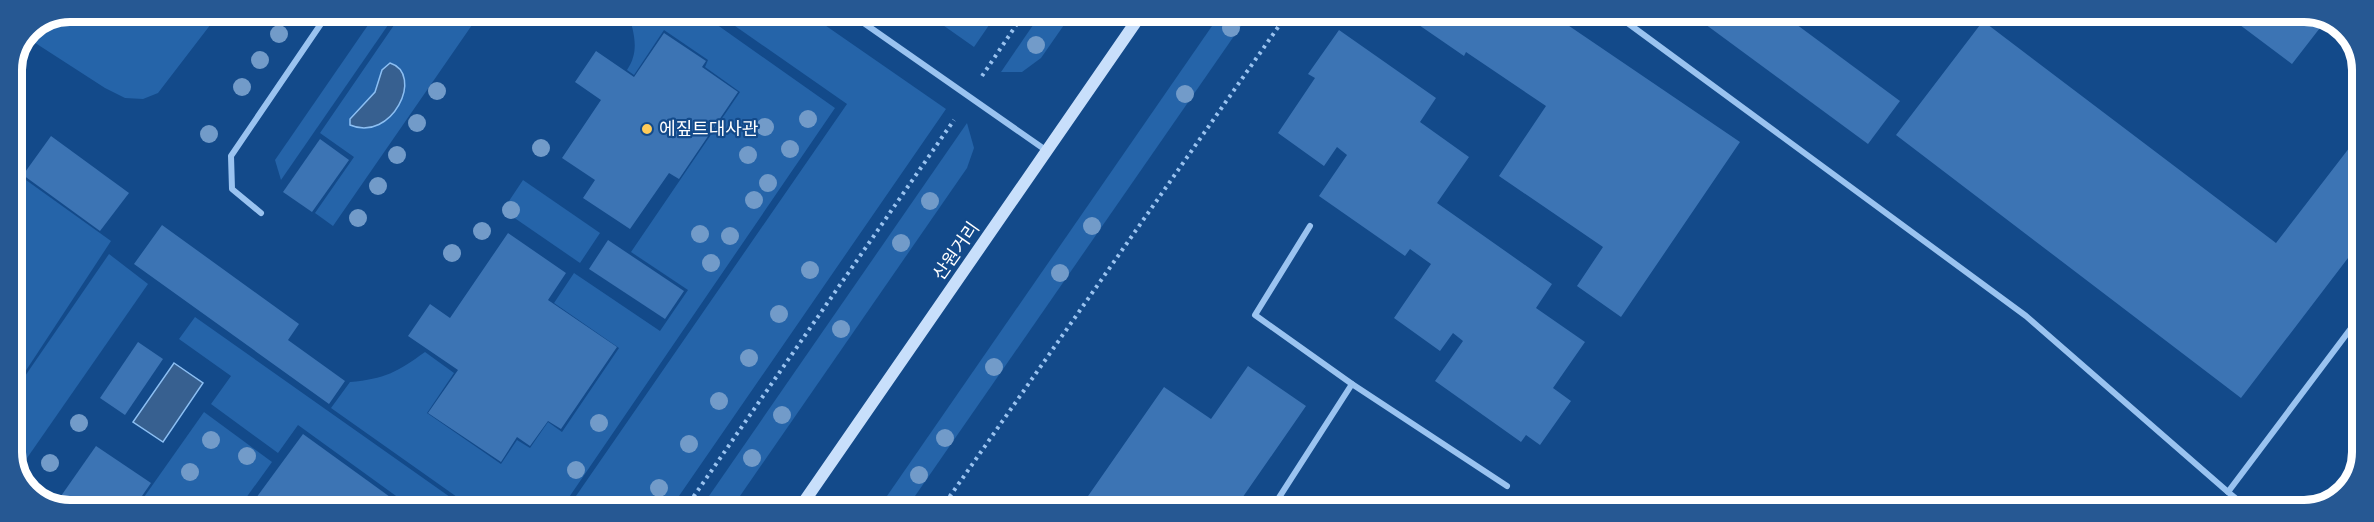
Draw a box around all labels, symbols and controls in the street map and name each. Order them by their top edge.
place label: 에짚트대사관 [659,117,759,139]
marker: 에짚트대사관 [640,122,654,136]
street label: 산원거리 [927,217,983,284]

